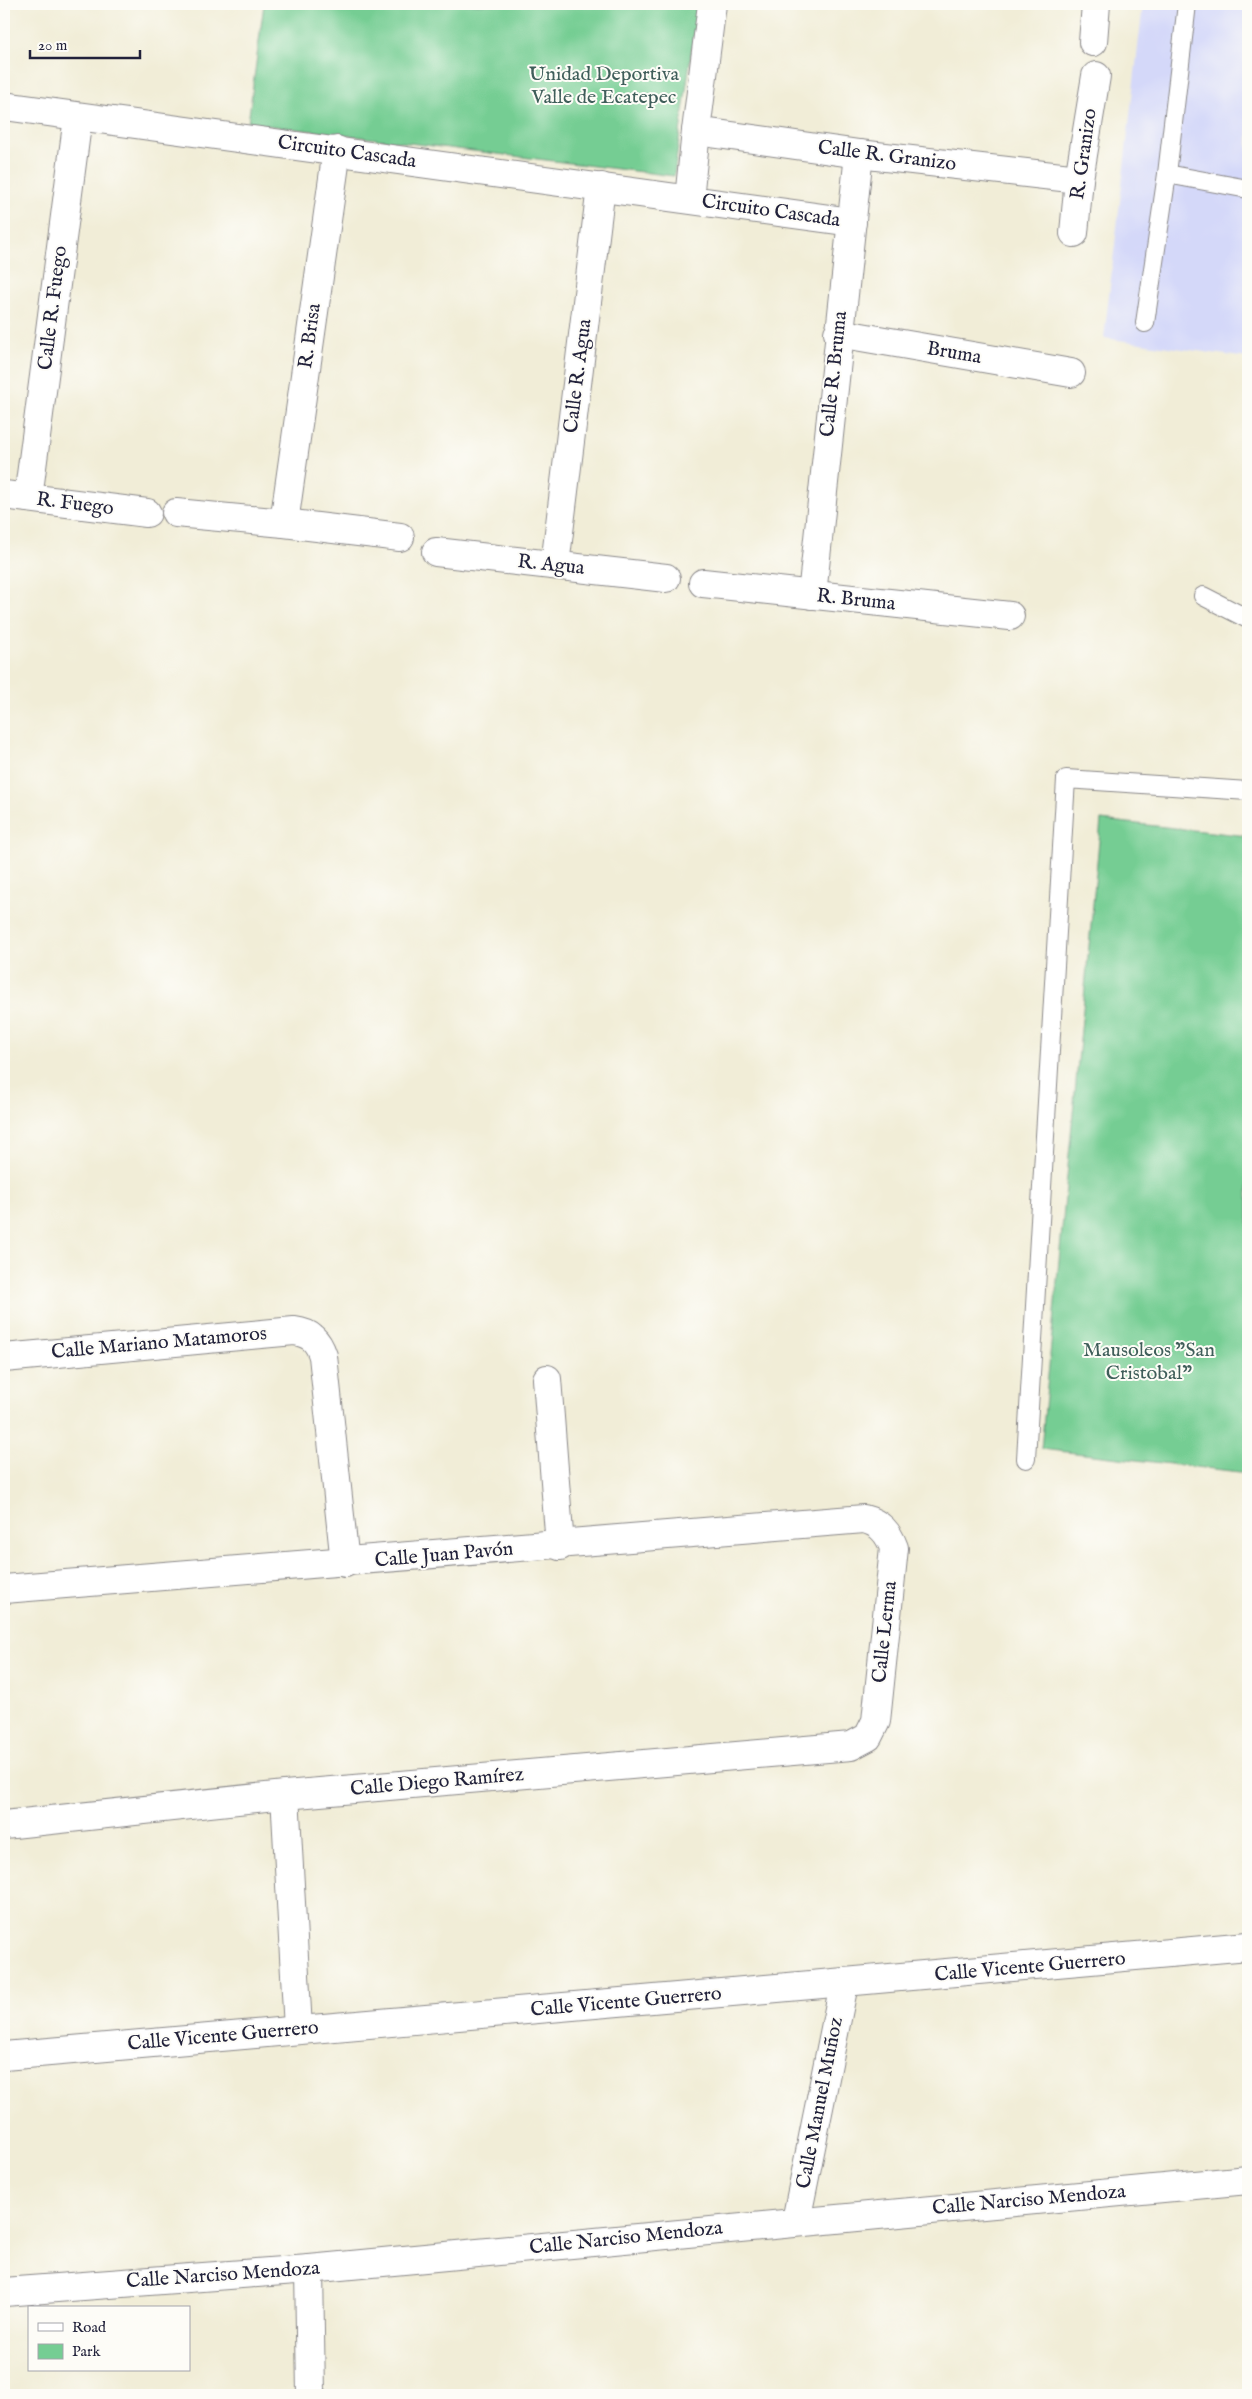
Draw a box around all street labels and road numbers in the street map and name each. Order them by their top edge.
street label: R. Granizo [1065,107,1103,201]
street label: Circuito Cascada [276,130,418,174]
street label: Calle R. Granizo [816,135,958,177]
street label: Circuito Cascada [700,189,842,233]
street label: Calle R. Fuego [33,244,73,372]
street label: R. Brisa [293,301,327,370]
street label: Calle R. Bruma [815,309,853,438]
street label: Calle R. Agua [559,317,597,434]
street label: Bruma [925,336,984,370]
street label: R. Fuego [35,487,115,521]
street label: R. Agua [516,549,586,581]
street label: R. Bruma [815,583,897,617]
street label: Calle Mariano Matamoros [50,1321,268,1365]
street label: Calle Juan Pavón [374,1536,515,1574]
street label: Calle Lerma [867,1579,903,1684]
street label: Calle Diego Ramírez [349,1762,525,1802]
street label: Calle Vicente Guerrero [933,1946,1127,1988]
street label: Calle Vicente Guerrero [529,1981,723,2023]
street label: Calle Vicente Guerrero [126,2015,320,2057]
street label: Calle Manuel Muñoz [791,2015,849,2191]
street label: Calle Narciso Mendoza [931,2179,1127,2221]
street label: Calle Narciso Mendoza [528,2215,724,2261]
street label: Calle Narciso Mendoza [125,2256,321,2294]

